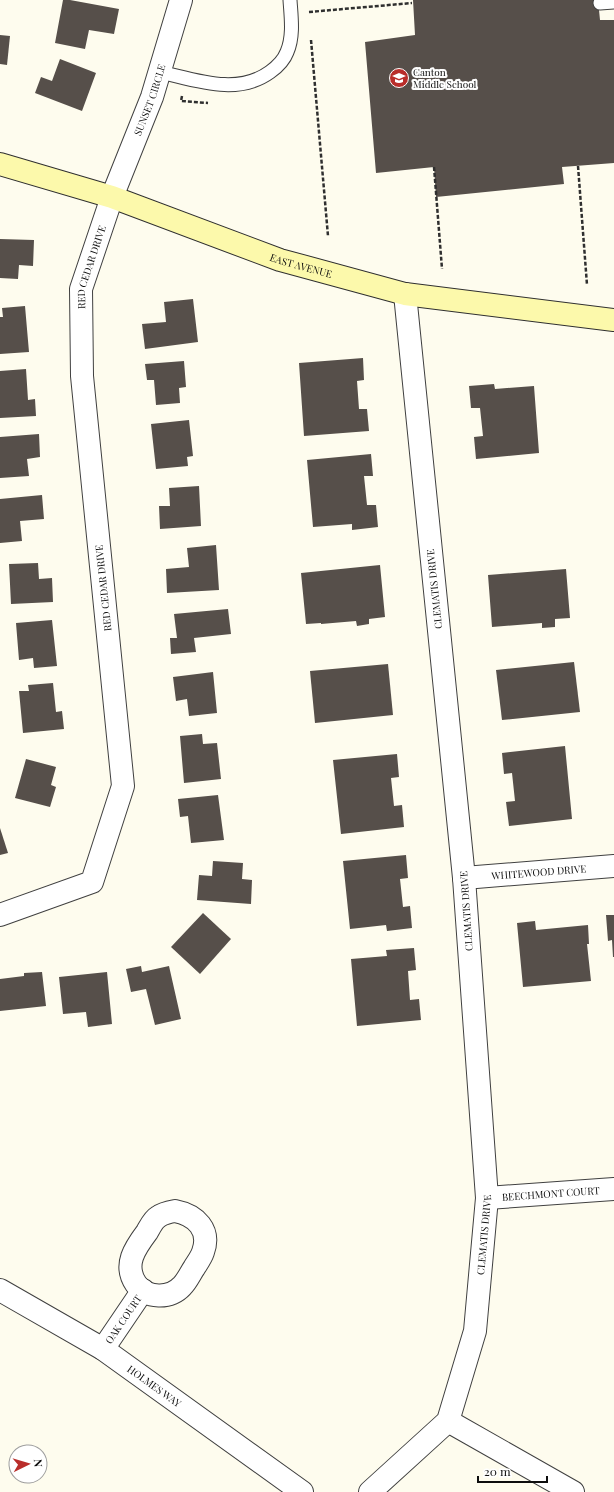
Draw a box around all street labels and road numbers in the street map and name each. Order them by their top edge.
street label: SUNSET CIRCLE [130,62,168,138]
street label: RED CEDAR DRIVE [74,224,109,309]
street label: EAST AVENUE [268,250,334,281]
street label: RED CEDAR DRIVE [92,544,114,632]
street label: CLEMATIS DRIVE [423,548,445,630]
street label: WHITEWOOD DRIVE [490,861,587,883]
street label: CLEMATIS DRIVE [456,870,476,952]
street label: BEECHMONT COURT [501,1183,600,1204]
street label: CLEMATIS DRIVE [473,1194,494,1275]
street label: OAK COURT [102,1292,145,1346]
street label: HOLMES WAY [125,1362,184,1410]

